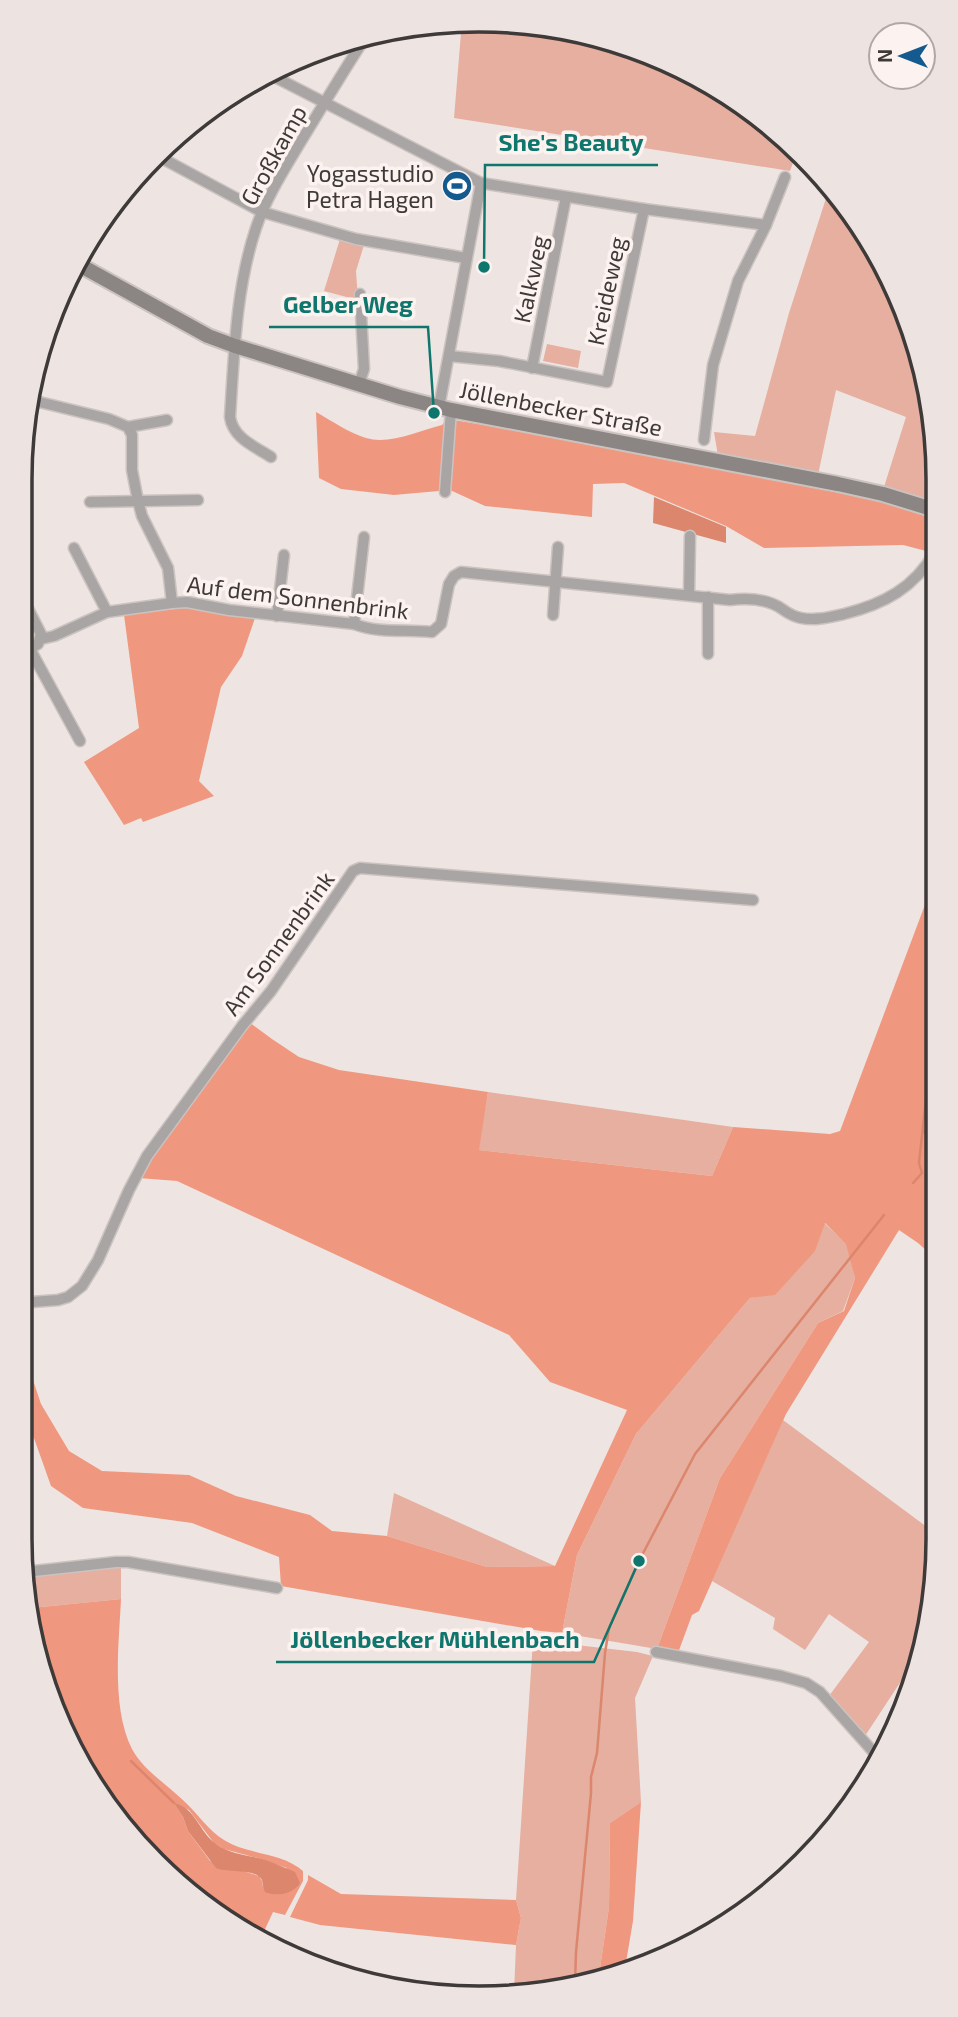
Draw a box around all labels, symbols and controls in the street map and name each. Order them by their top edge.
north arrow [867,21,937,91]
text: N [873,49,896,63]
street label: Großkamp [234,100,312,210]
callout: She's Beauty [485,120,658,165]
text: She's Beauty [498,127,644,156]
place label: Yogasstudio Petra Hagen [306,159,434,213]
sports icon: Yogasstudio Petra Hagen [440,169,474,203]
street label: Kalkweg [507,232,553,325]
street label: Kreideweg [581,234,631,348]
callout: Gelber Weg [269,282,428,327]
text: Gelber Weg [283,289,413,318]
street label: Jöllenbecker Straße [457,375,665,441]
street label: Auf dem Sonnenbrink [186,570,411,625]
street label: Am Sonnenbrink [216,865,340,1020]
callout: Jöllenbecker Mühlenbach [276,1617,594,1662]
text: Jöllenbecker Mühlenbach [290,1624,580,1653]

